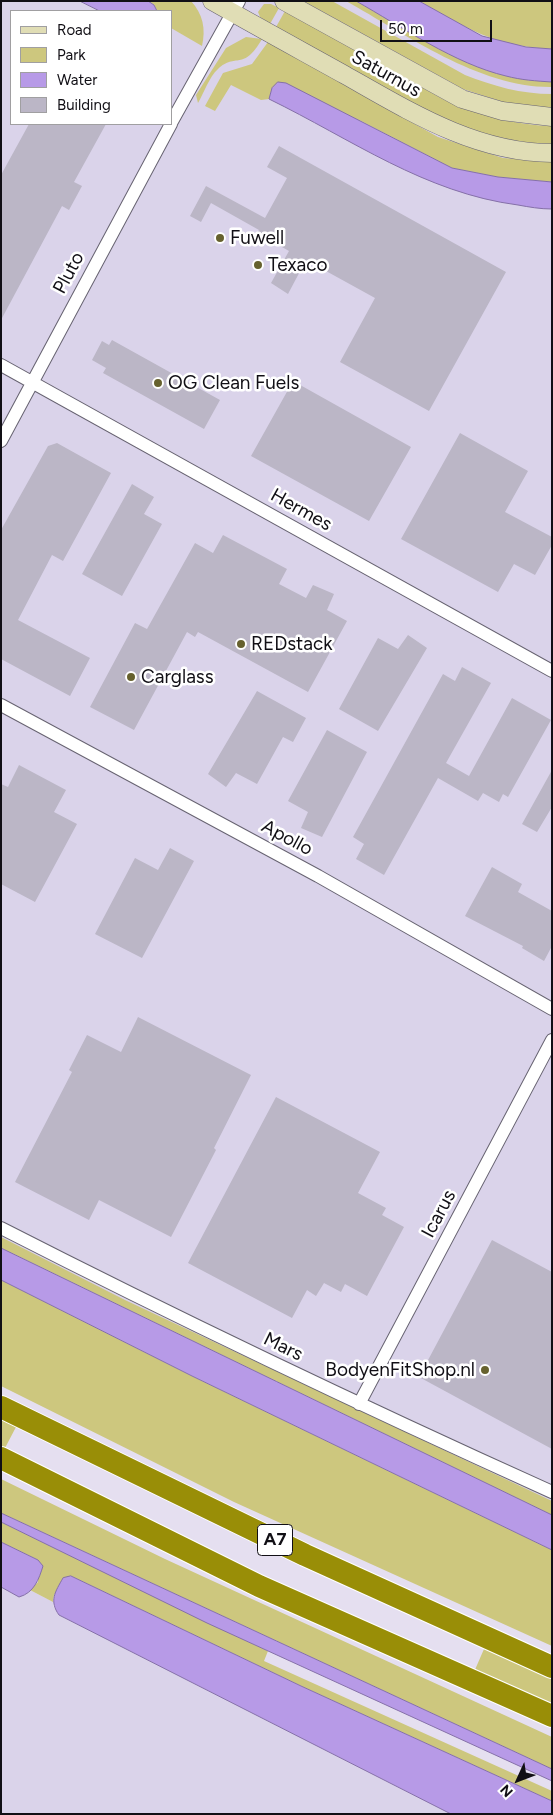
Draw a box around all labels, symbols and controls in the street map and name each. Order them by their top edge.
legend [10,10,172,125]
scale bar [383,10,496,42]
text: 50 m [388,20,423,38]
text: Road [57,21,92,39]
text: Park [57,46,86,64]
street label: Saturnus [347,46,425,102]
text: Water [57,71,97,89]
text: Building [57,96,111,114]
place label: Fuwell [230,227,284,249]
marker: Fuwell [214,232,226,244]
street label: Pluto [49,248,89,298]
place label: Texaco [268,254,328,276]
marker: Texaco [252,259,264,271]
place label: OG Clean Fuels [168,372,299,394]
marker: OG Clean Fuels [152,377,164,389]
street label: Hermes [266,484,336,536]
place label: REDstack [251,633,332,655]
marker: REDstack [235,638,247,650]
place label: Carglass [141,666,214,688]
marker: Carglass [125,671,137,683]
street label: Apollo [258,815,316,861]
street label: Icarus [417,1186,461,1242]
street label: Mars [260,1328,306,1366]
place label: BodyenFitShop.nl [325,1359,475,1381]
marker: BodyenFitShop.nl [479,1364,491,1376]
road number: A7 [258,1524,292,1556]
north arrow [493,1755,543,1805]
text: N [497,1781,517,1800]

